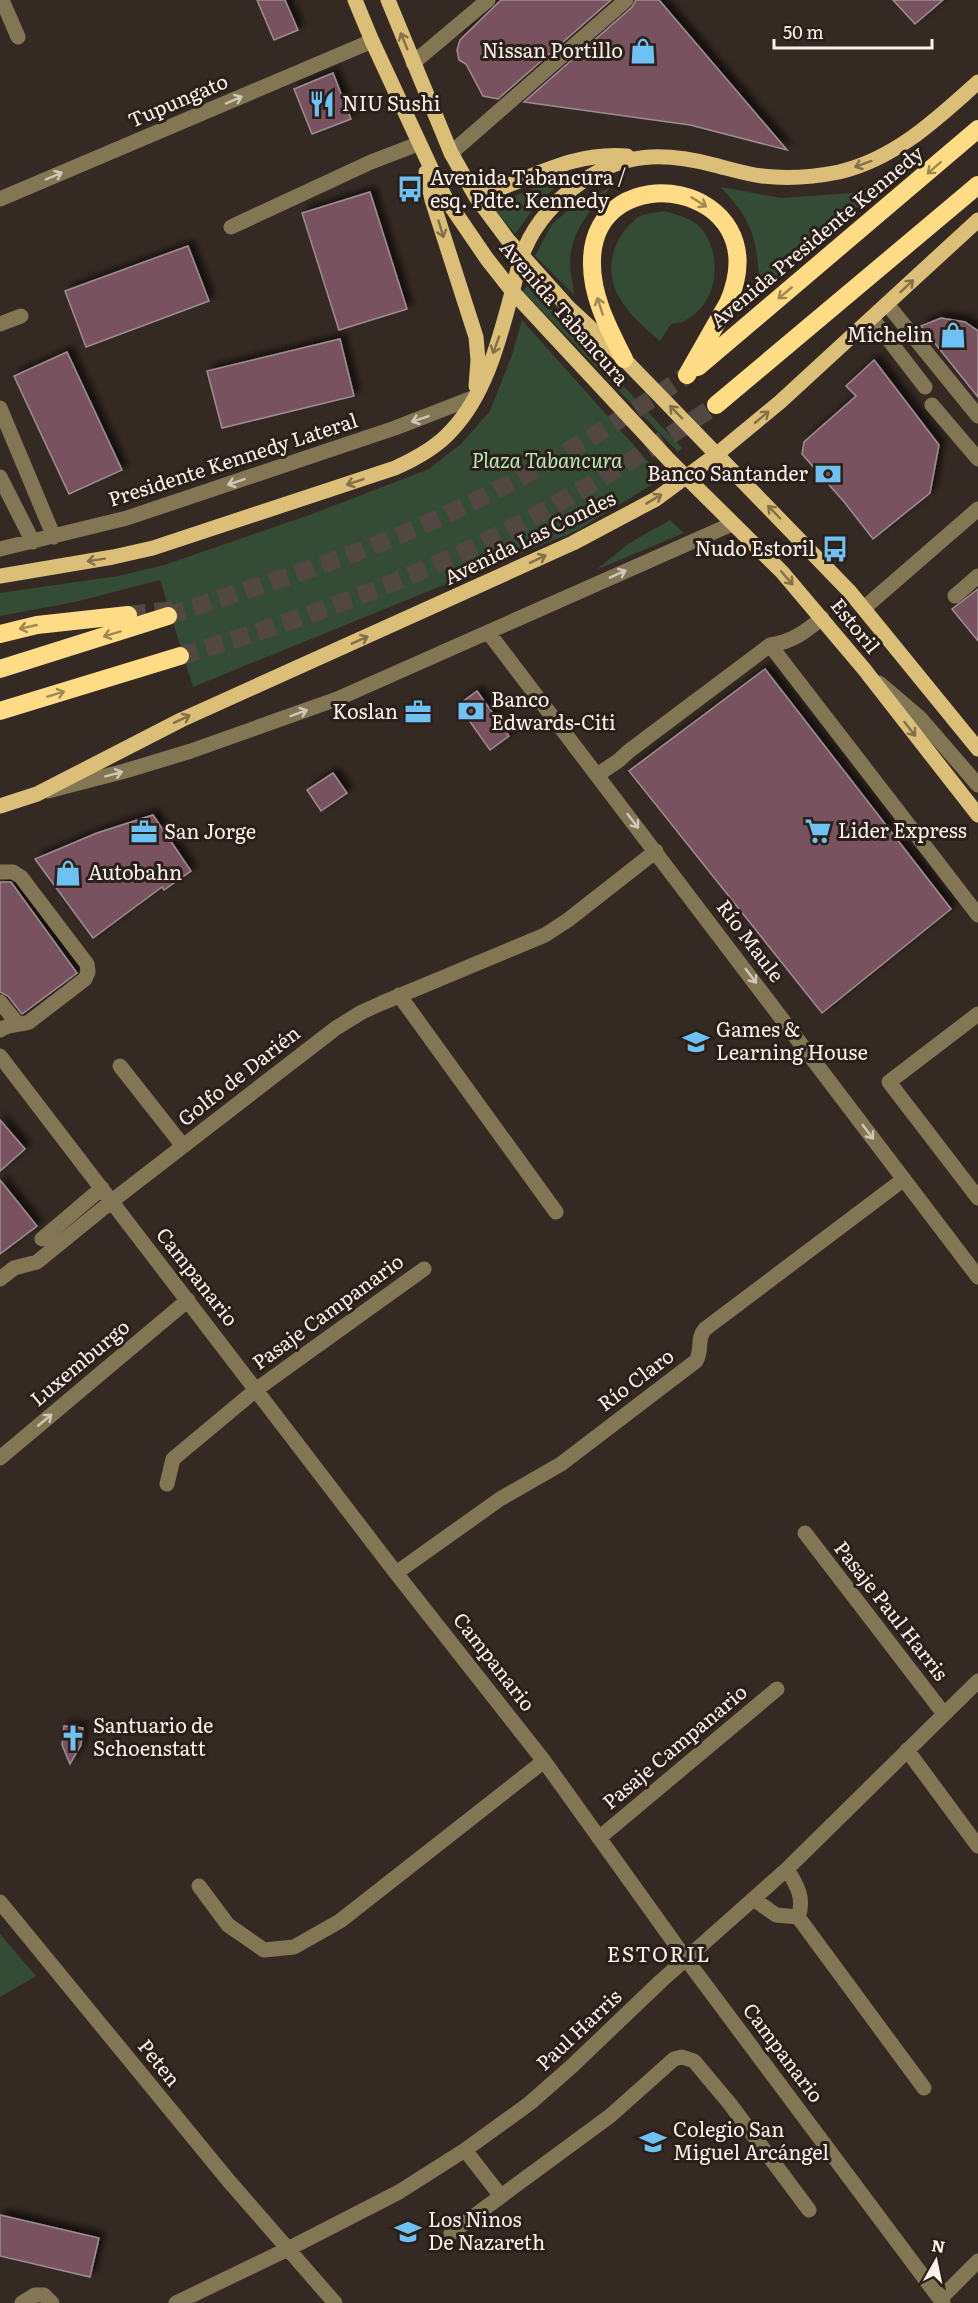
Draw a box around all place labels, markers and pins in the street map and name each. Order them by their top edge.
place label: Nissan Portillo [482,34,623,64]
shop icon: Nissan Portillo [628,36,658,66]
place label: NIU Sushi [342,87,441,117]
restaurant icon: NIU Sushi [307,89,337,119]
place label: Avenida Tabancura / esq. Pdte. Kennedy [430,161,627,214]
bus stop icon: Avenida Tabancura / esq. Pdte. Kennedy [395,174,425,204]
place label: Michelin [847,318,933,348]
shop icon: Michelin [938,320,968,350]
place label: Banco Santander [647,457,809,487]
bank icon: Banco Santander [813,459,843,489]
place label: Nudo Estoril [695,532,815,562]
bus stop icon: Nudo Estoril [820,534,850,564]
place label: Banco Edwards-Citi [491,683,616,736]
place label: Koslan [332,695,398,725]
bank icon: Banco Edwards-Citi [456,696,486,726]
office icon: Koslan [403,697,433,727]
place label: Lider Express [838,814,967,844]
place label: San Jorge [164,815,256,845]
supermarket icon: Lider Express [803,816,833,846]
office icon: San Jorge [129,817,159,847]
place label: Autobahn [88,856,182,886]
shop icon: Autobahn [53,858,83,888]
place label: Games & Learning House [716,1013,868,1066]
school or university icon: Games & Learning House [681,1027,711,1057]
place label: Santuario de Schoenstatt [93,1709,213,1762]
church icon: Santuario de Schoenstatt [58,1723,88,1753]
place label: Colegio San Miguel Arcángel [673,2113,829,2166]
school or university icon: Colegio San Miguel Arcángel [638,2127,668,2157]
place label: Los Ninos De Nazareth [428,2203,545,2256]
school or university icon: Los Ninos De Nazareth [393,2217,423,2247]

